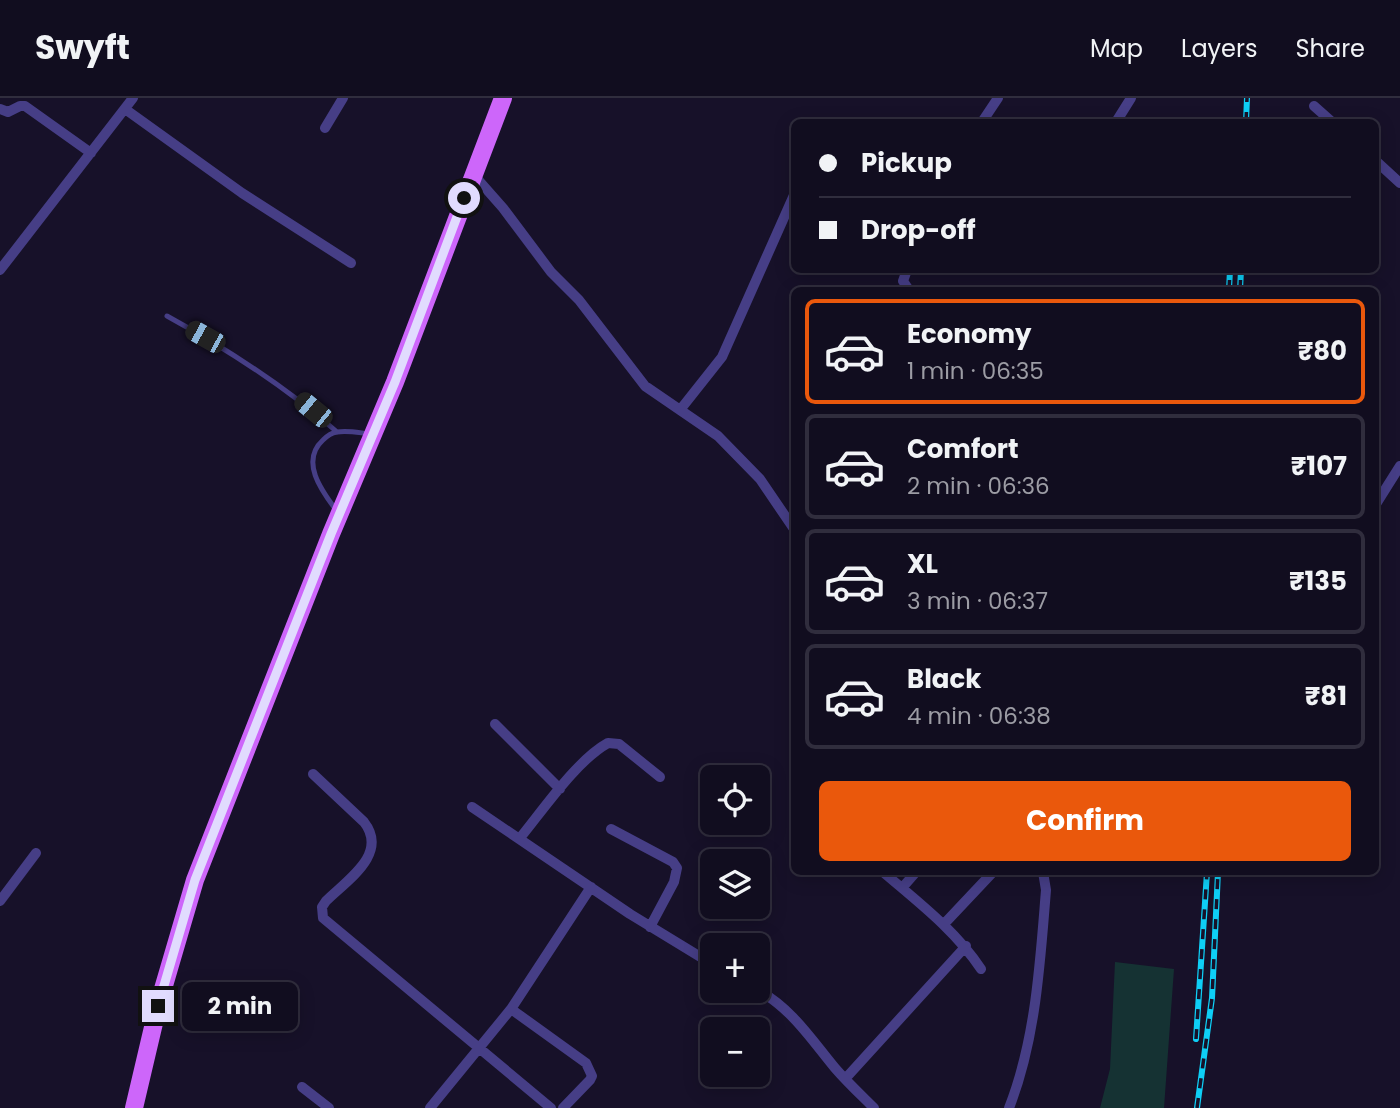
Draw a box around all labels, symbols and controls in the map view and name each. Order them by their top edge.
text: Swyft [35,24,130,71]
text: Map [1090,32,1143,65]
text: Layers [1181,32,1257,65]
text: Share [1295,32,1365,65]
text: Pickup [861,145,952,181]
route start [448,182,480,214]
text: Drop-off [861,212,976,248]
text: Economy [907,316,1031,352]
car [182,318,229,356]
icon: car [823,320,886,383]
text: ₹80 [1298,333,1347,369]
text: 1 min · 06:35 [907,355,1044,387]
car [291,389,336,431]
text: Comfort [907,431,1019,467]
icon: car [823,435,886,498]
text: ₹107 [1291,448,1347,484]
text: 2 min · 06:36 [907,470,1050,502]
text: XL [907,546,938,582]
icon: car [823,550,886,613]
text: ₹135 [1289,563,1347,599]
text: 3 min · 06:37 [907,585,1048,617]
text: Black [907,661,981,697]
icon: car [823,665,886,728]
text: ₹81 [1305,678,1347,714]
text: 4 min · 06:38 [907,700,1051,732]
map controls [700,765,770,1087]
button: locate [700,765,770,835]
button: Confirm [819,781,1351,861]
button: layers [700,849,770,919]
button: + [700,933,770,1003]
callout: 2 min [182,982,298,1030]
route end [142,990,174,1022]
text: 2 min [208,990,272,1022]
button: − [700,1017,770,1087]

